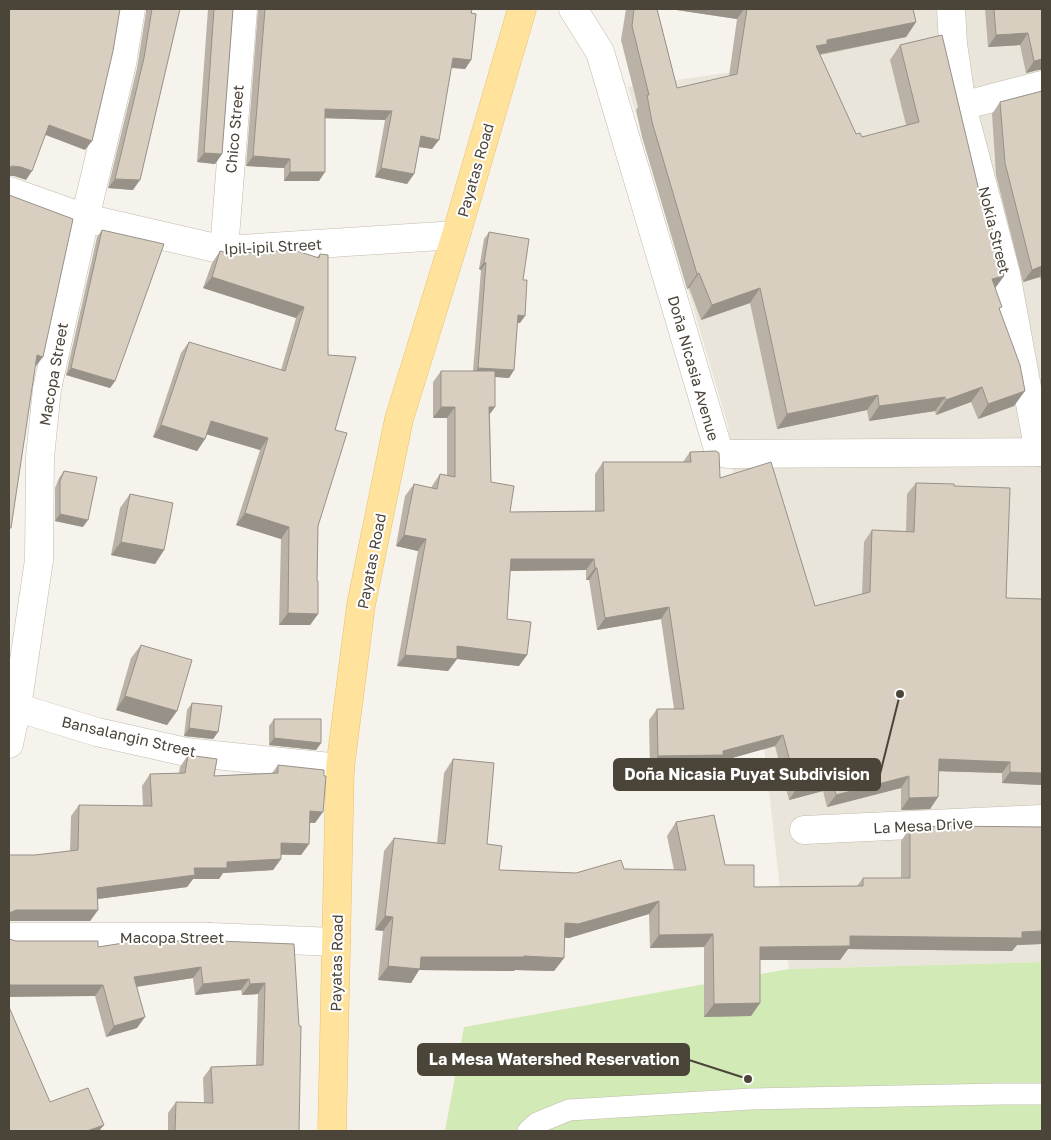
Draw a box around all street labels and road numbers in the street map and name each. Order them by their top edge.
street label: Chico Street [221,84,247,174]
street label: Payatas Road [453,121,497,219]
street label: Nokia Street [975,184,1015,276]
street label: Ipil-ipil Street [224,234,322,258]
street label: Doña Nicasia Avenue [665,293,723,443]
street label: Macopa Street [35,321,71,427]
street label: Payatas Road [353,512,389,610]
street label: Bansalangin Street [60,712,198,760]
street label: La Mesa Drive [873,813,974,837]
street label: Payatas Road [326,914,346,1012]
street label: Macopa Street [120,928,224,946]

